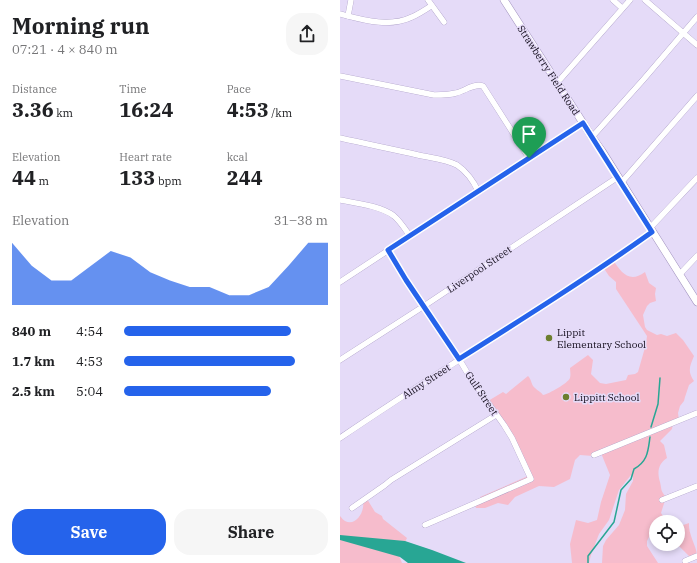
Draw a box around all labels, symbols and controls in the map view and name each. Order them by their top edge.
text: Morning run [12,11,150,40]
button: share [286,13,328,55]
street label: Strawberry Field Road [515,23,583,118]
text: 07:21 · 4 × 840 m [12,41,118,58]
text: Distance [12,82,57,96]
text: Time [119,82,146,96]
text: Pace [227,82,251,96]
text: 3.36 [12,96,54,123]
text: 16:24 [119,96,173,123]
text: 4:53 [227,96,269,123]
text: km [54,106,73,120]
text: /km [269,106,292,120]
pin [512,117,546,158]
icon: arrive [518,123,540,145]
text: Elevation [12,150,60,164]
text: Heart rate [119,150,172,164]
text: kcal [227,150,248,164]
text: 44 [12,164,36,191]
text: 133 [119,164,155,191]
text: 244 [227,164,263,191]
text: m [36,174,49,188]
text: bpm [155,174,182,188]
text: Elevation [12,212,69,229]
text: 31–38 m [274,212,328,229]
street label: Liverpool Street [444,243,514,296]
text: 840 m [12,323,51,340]
text: 4:54 [76,323,103,340]
place label: Lippit Elementary School [557,326,646,351]
marker: Lippit Elementary School [544,333,554,343]
text: 1.7 km [12,353,55,370]
text: 4:53 [76,353,103,370]
street label: Almy Street [400,361,453,402]
street label: Gulf Street [462,369,501,418]
text: 2.5 km [12,383,55,400]
text: 5:04 [76,383,103,400]
place label: Lippitt School [574,391,639,404]
marker: Lippitt School [561,392,571,402]
button: Save [12,509,166,555]
button: Share [174,509,328,555]
map controls [649,515,685,551]
button: locate [649,515,685,551]

